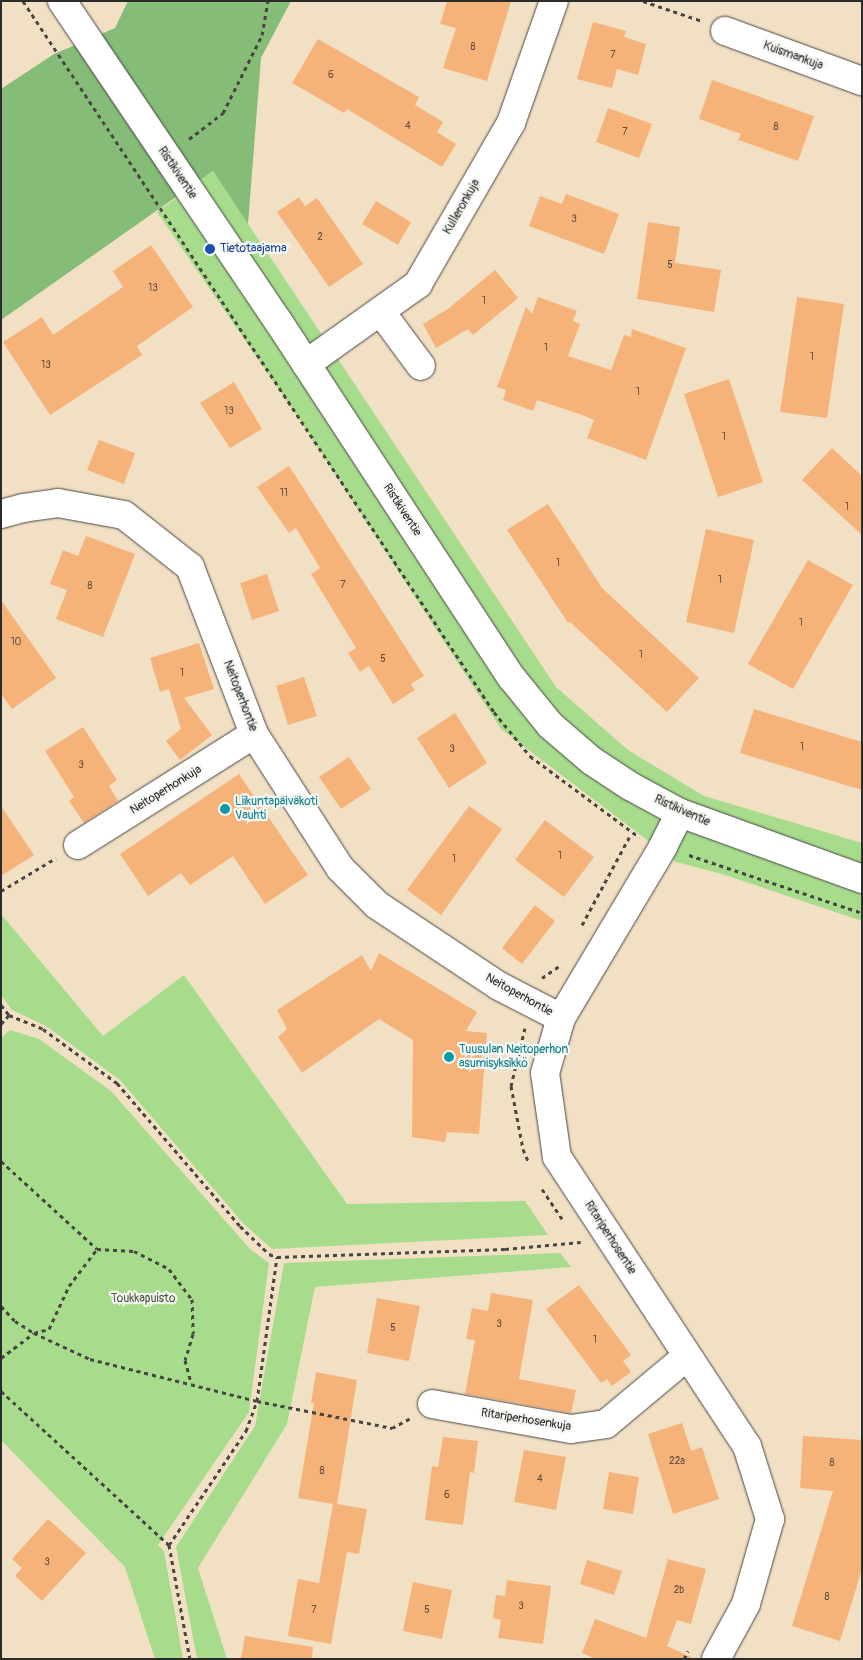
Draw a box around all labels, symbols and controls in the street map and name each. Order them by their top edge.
street label: Kuismankuja [761,38,825,74]
house number: 8 [470,42,476,54]
house number: 7 [610,50,616,62]
house number: 6 [328,70,334,82]
house number: 4 [405,121,411,133]
house number: 8 [773,122,779,134]
house number: 7 [622,127,628,139]
street label: Ristikiventie [154,144,200,202]
street label: Kulleronkuja [440,177,484,237]
house number: 3 [571,214,577,226]
house number: 2 [317,232,323,244]
place label: Tietotaajama [220,242,287,256]
marker: Tietotaajama [204,243,216,255]
house number: 5 [667,260,673,272]
house number: 13 [148,283,158,295]
house number: 1 [482,296,486,308]
house number: 1 [544,343,548,355]
house number: 1 [810,352,814,364]
house number: 13 [41,360,51,372]
house number: 1 [636,387,640,399]
house number: 13 [224,406,234,418]
house number: 1 [722,432,726,444]
street label: Ristikiventie [380,481,424,539]
house number: 11 [280,488,288,500]
house number: 1 [845,502,849,514]
house number: 1 [556,558,560,570]
house number: 1 [718,575,722,587]
house number: 7 [340,580,346,592]
house number: 8 [87,581,93,593]
house number: 1 [799,618,803,630]
house number: 10 [11,637,21,649]
house number: 1 [639,650,643,662]
house number: 5 [380,654,386,666]
street label: Neitoperhontie [220,658,260,734]
house number: 1 [180,668,184,680]
house number: 1 [800,742,804,754]
house number: 3 [449,744,455,756]
house number: 3 [78,760,84,772]
street label: Neitoperhonkuja [128,762,204,818]
street label: Ristikiventie [652,792,712,830]
place label: Liikuntapäiväkoti Vauhti [235,795,318,823]
marker: Liikuntapäiväkoti Vauhti [219,803,231,815]
house number: 1 [558,851,562,863]
house number: 1 [452,854,456,866]
street label: Neitoperhontie [483,971,555,1019]
place label: Tuusulan Neitoperhon asumisyksikkö [459,1043,568,1071]
marker: Tuusulan Neitoperhon asumisyksikkö [443,1051,455,1063]
street label: Ritariperhosentie [581,1199,639,1277]
park label: Toukkapuisto [111,1292,175,1306]
house number: 3 [496,1319,502,1331]
house number: 5 [390,1323,396,1335]
house number: 1 [593,1335,597,1347]
street label: Ritariperhosenkuja [480,1406,572,1434]
house number: 22a [669,1456,685,1468]
house number: 8 [829,1458,835,1470]
house number: 8 [319,1466,325,1478]
house number: 4 [537,1474,543,1486]
house number: 6 [444,1490,450,1502]
house number: 3 [44,1557,50,1569]
house number: 2b [674,1585,684,1597]
house number: 8 [824,1592,830,1604]
house number: 3 [518,1601,524,1613]
house number: 7 [311,1605,317,1617]
house number: 5 [424,1605,430,1617]

